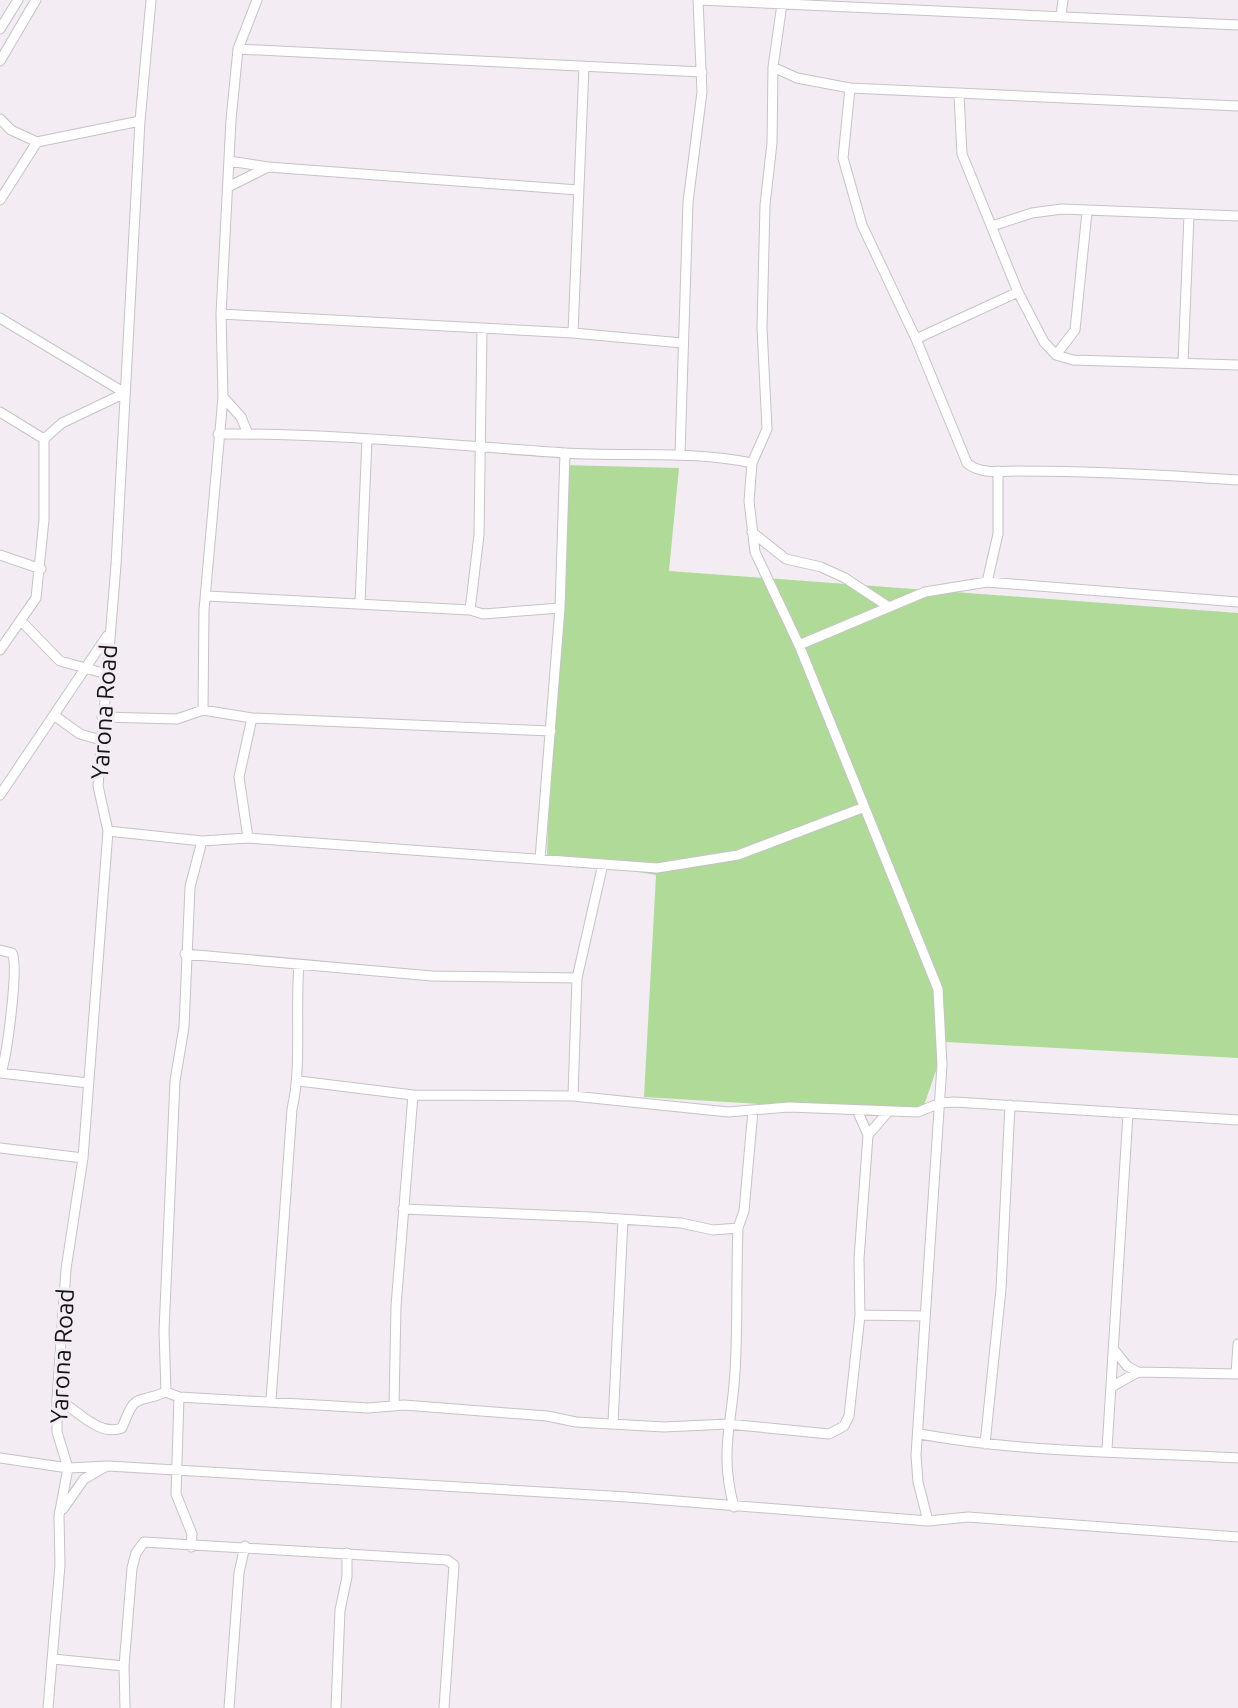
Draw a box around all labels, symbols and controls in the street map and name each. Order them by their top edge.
street label: Yarona Road [86,644,122,780]
street label: Yarona Road [45,1288,79,1424]

